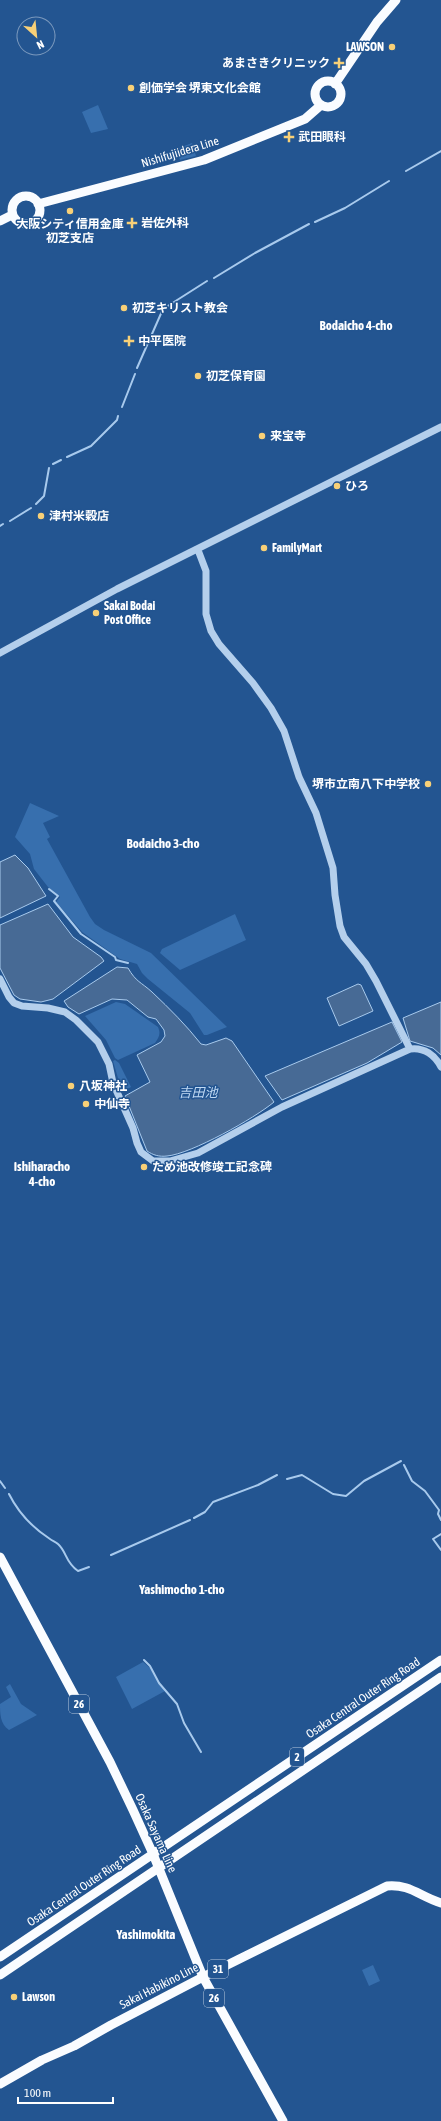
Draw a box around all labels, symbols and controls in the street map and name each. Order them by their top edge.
north arrow [16,16,56,56]
text: N [35,38,46,52]
place label: LAWSON [346,40,384,54]
marker: LAWSON [387,42,397,52]
place label: あまさきクリニック [222,56,330,70]
marker: あまさきクリニック [333,57,345,69]
place label: 創価学会 堺東文化会館 [139,81,261,95]
marker: 創価学会 堺東文化会館 [126,83,136,93]
place label: 武田眼科 [298,130,346,144]
marker: 武田眼科 [283,131,295,143]
street label: Nishifujiidera Line [140,134,220,170]
marker: 大阪シティ信用金庫 初芝支店 [65,206,75,216]
place label: 岩佐外科 [141,216,189,230]
place label: 大阪シティ信用金庫 初芝支店 [16,217,124,245]
marker: 岩佐外科 [126,217,138,229]
place label: 初芝キリスト教会 [132,301,228,315]
marker: 初芝キリスト教会 [119,303,129,313]
district label: Bodaicho 4-cho [319,318,393,333]
place label: 中平医院 [138,334,186,348]
marker: 中平医院 [123,335,135,347]
place label: 初芝保育園 [206,369,266,383]
marker: 初芝保育園 [193,371,203,381]
place label: 来宝寺 [270,429,306,443]
marker: 来宝寺 [257,431,267,441]
place label: ひろ [345,479,369,493]
marker: ひろ [332,481,342,491]
place label: 津村米穀店 [49,509,109,523]
marker: 津村米穀店 [36,511,46,521]
place label: FamilyMart [272,541,323,555]
marker: FamilyMart [259,543,269,553]
place label: Sakai Bodai Post Office [104,599,155,627]
marker: Sakai Bodai Post Office [91,608,101,618]
place label: 堺市立南八下中学校 [312,777,420,791]
marker: 堺市立南八下中学校 [423,779,433,789]
district label: Bodaicho 3-cho [126,836,200,851]
place label: 八坂神社 [79,1079,127,1093]
marker: 八坂神社 [66,1081,76,1091]
water label: 吉田池 [178,1085,219,1100]
place label: 中仙寺 [94,1097,130,1111]
marker: 中仙寺 [81,1099,91,1109]
district label: Ishiharacho 4-cho [14,1159,70,1189]
place label: ため池改修竣工記念碑 [152,1160,272,1174]
marker: ため池改修竣工記念碑 [139,1162,149,1172]
district label: Yashimocho 1-cho [138,1582,225,1597]
street label: Osaka Central Outer Ring Road [303,1655,423,1741]
road number: 26 [69,1695,89,1713]
road number: 2 [290,1748,304,1766]
street label: Osaka Sayama Line [132,1791,180,1875]
street label: Osaka Central Outer Ring Road [24,1843,144,1929]
district label: Yashimokita [116,1927,175,1942]
street label: Sakai Habikino Line [117,1960,201,2012]
road number: 31 [208,1960,228,1978]
road number: 26 [204,1989,224,2007]
place label: Lawson [22,1990,55,2004]
marker: Lawson [9,1992,19,2002]
scale bar [18,2079,113,2105]
text: 100 m [24,2086,51,2100]

